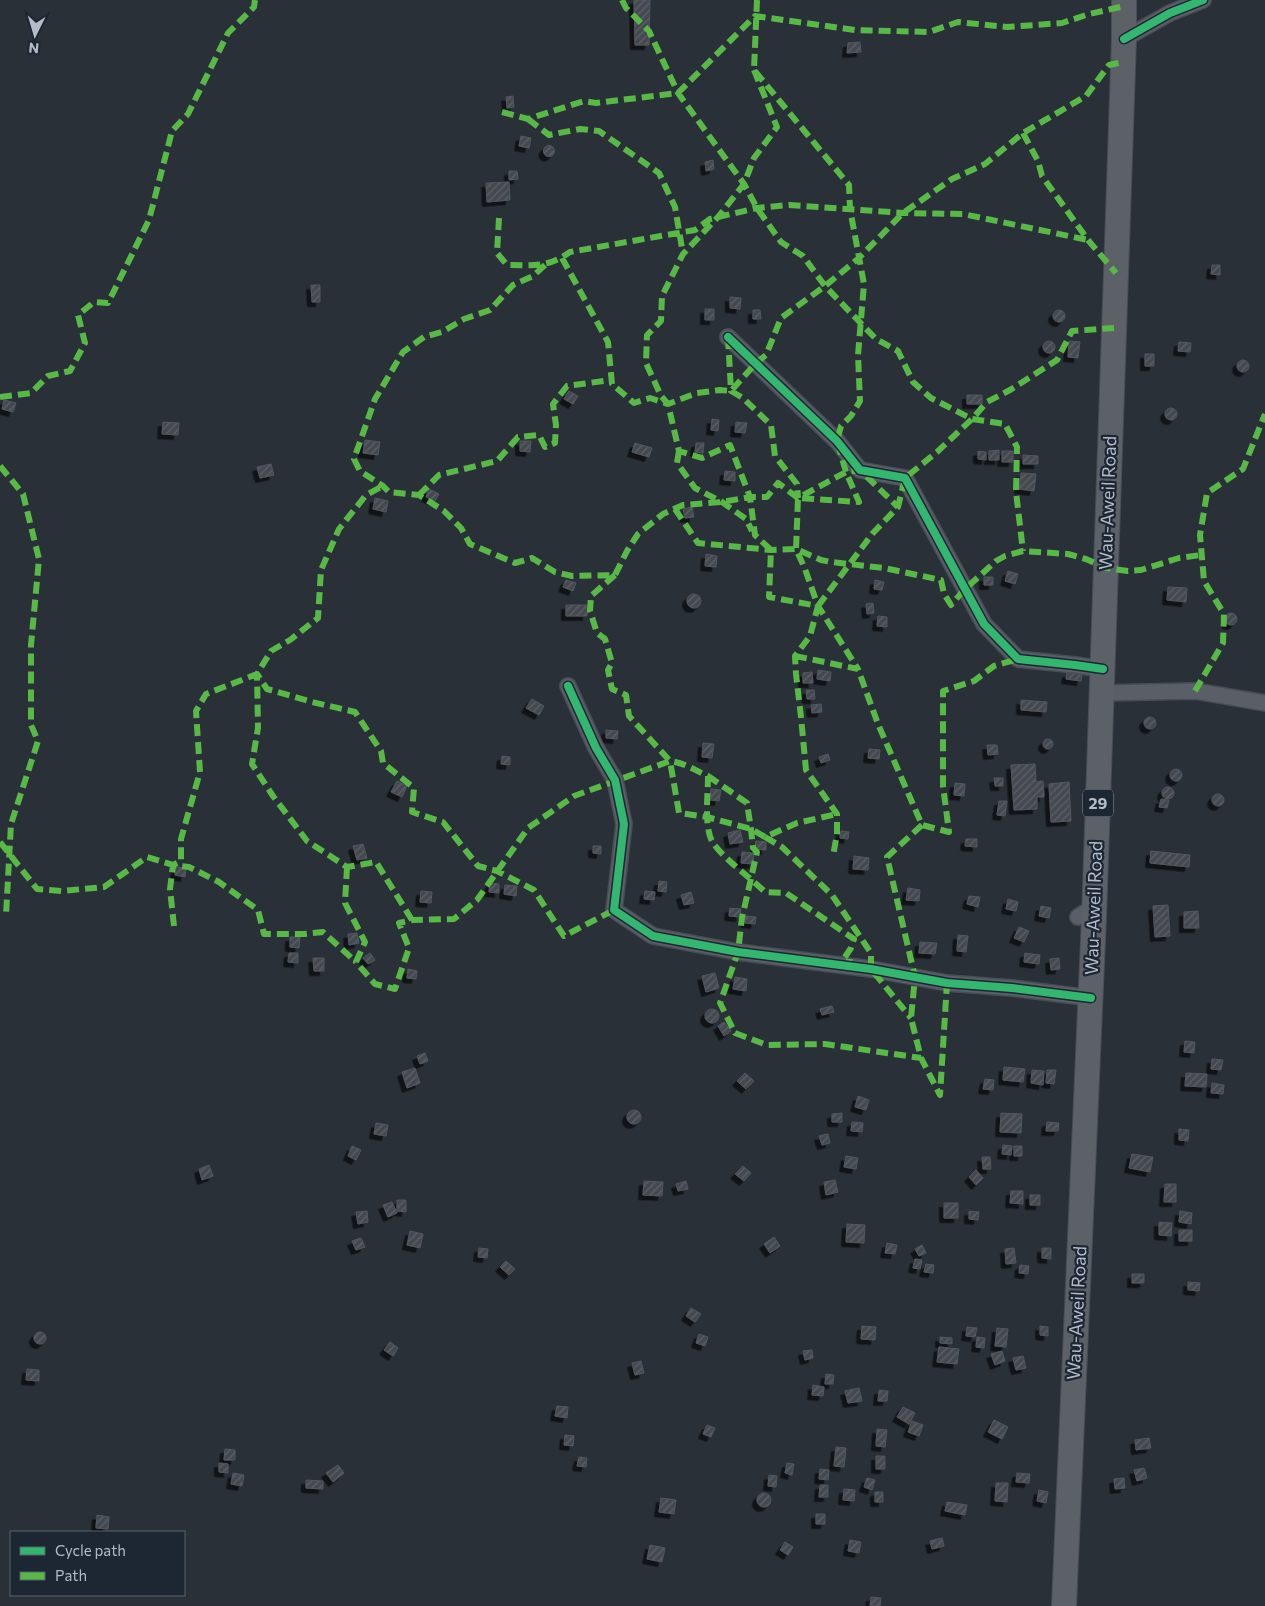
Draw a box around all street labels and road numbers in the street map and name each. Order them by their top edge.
street label: Wau-Aweil Road [1094,436,1120,570]
road number: 29 [1083,790,1113,816]
street label: Wau-Aweil Road [1080,841,1106,975]
street label: Wau-Aweil Road [1062,1245,1090,1381]

